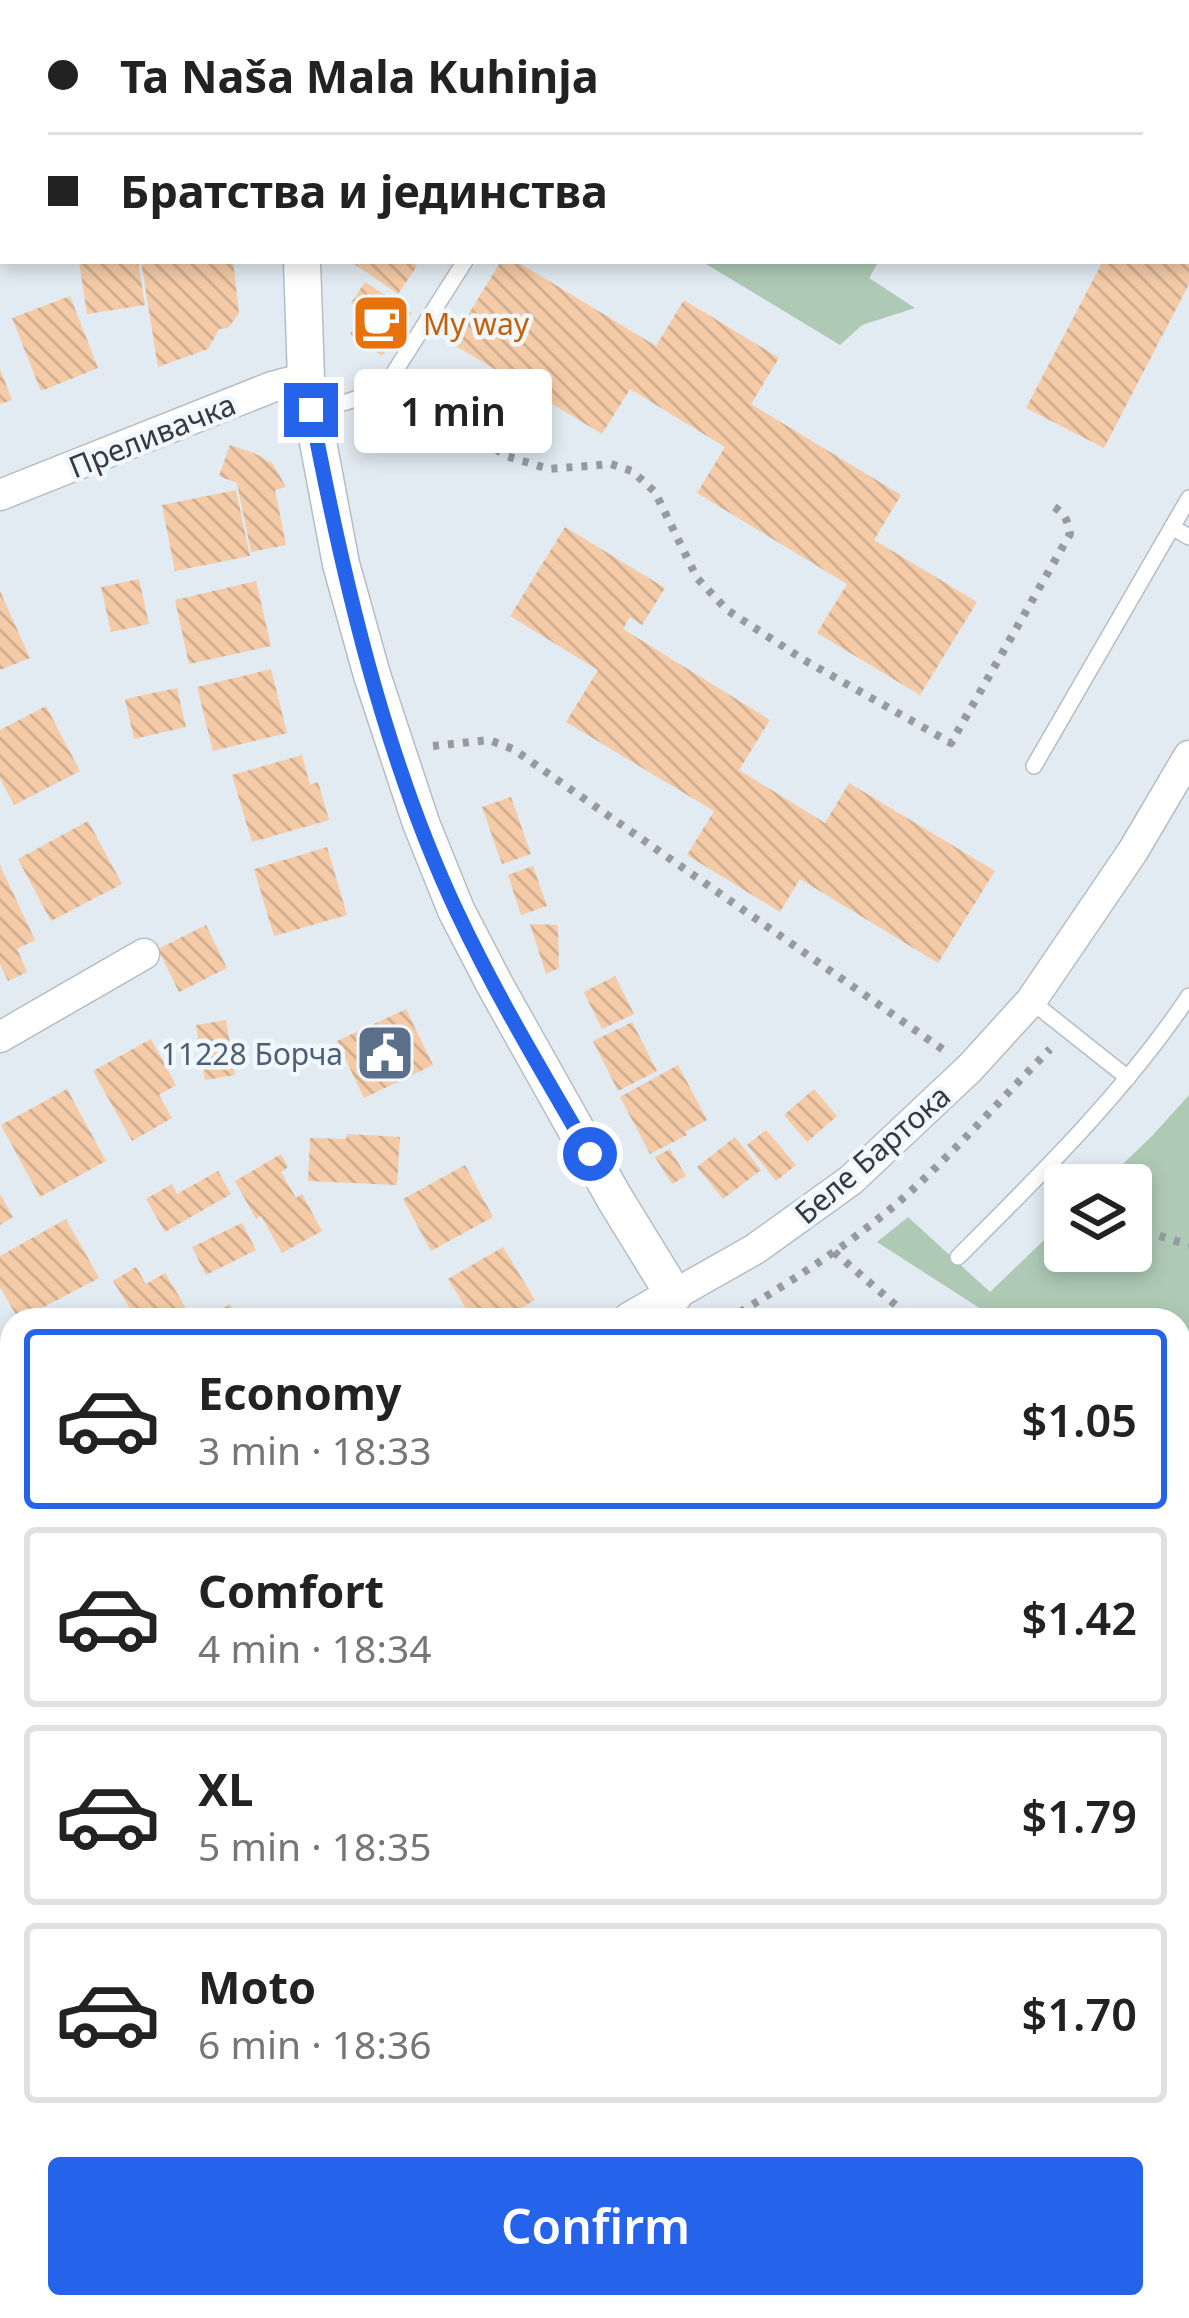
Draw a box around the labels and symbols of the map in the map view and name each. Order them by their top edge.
cafe icon: My way [350,292,412,354]
place label: My way [423,303,530,344]
callout: 1 min [353,368,551,452]
street label: Преливачка [63,383,241,487]
route end [284,383,338,437]
public building icon: 11228 Борча [354,1022,416,1084]
place label: 11228 Борча [161,1033,343,1074]
street label: Беле Бартока [786,1075,958,1233]
route start [563,1127,617,1181]

